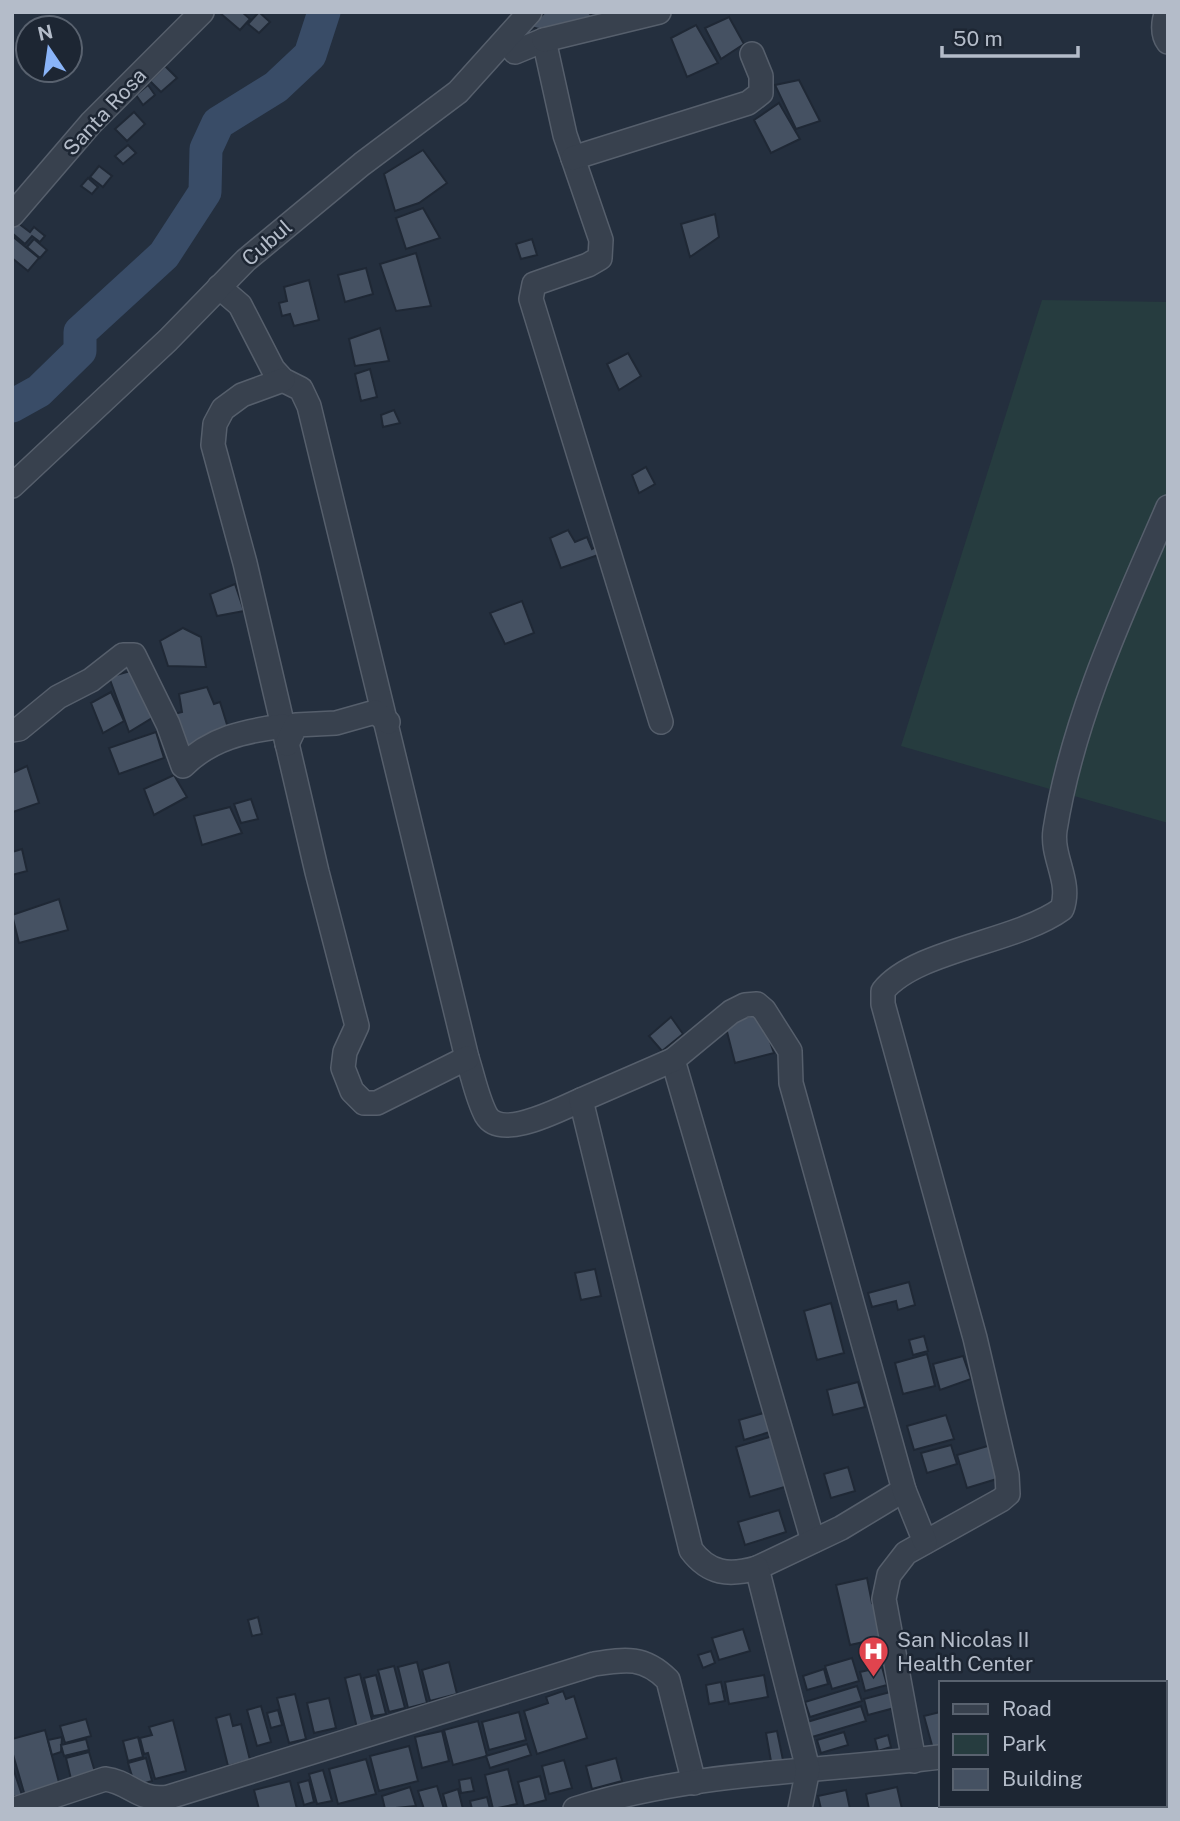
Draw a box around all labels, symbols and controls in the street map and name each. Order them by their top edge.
north arrow [14,14,84,84]
scale bar [942,14,1078,58]
text: N [35,20,55,45]
text: 50 m [953,26,1003,51]
street label: Santa Rosa [58,63,151,160]
street label: Cubul [237,214,297,271]
place label: San Nicolas II Health Center [897,1627,1033,1676]
hospital icon: San Nicolas II Health Center [857,1635,891,1679]
legend [939,1681,1166,1807]
text: Road [1002,1696,1052,1721]
text: Park [1002,1731,1047,1756]
text: Building [1002,1766,1083,1791]

